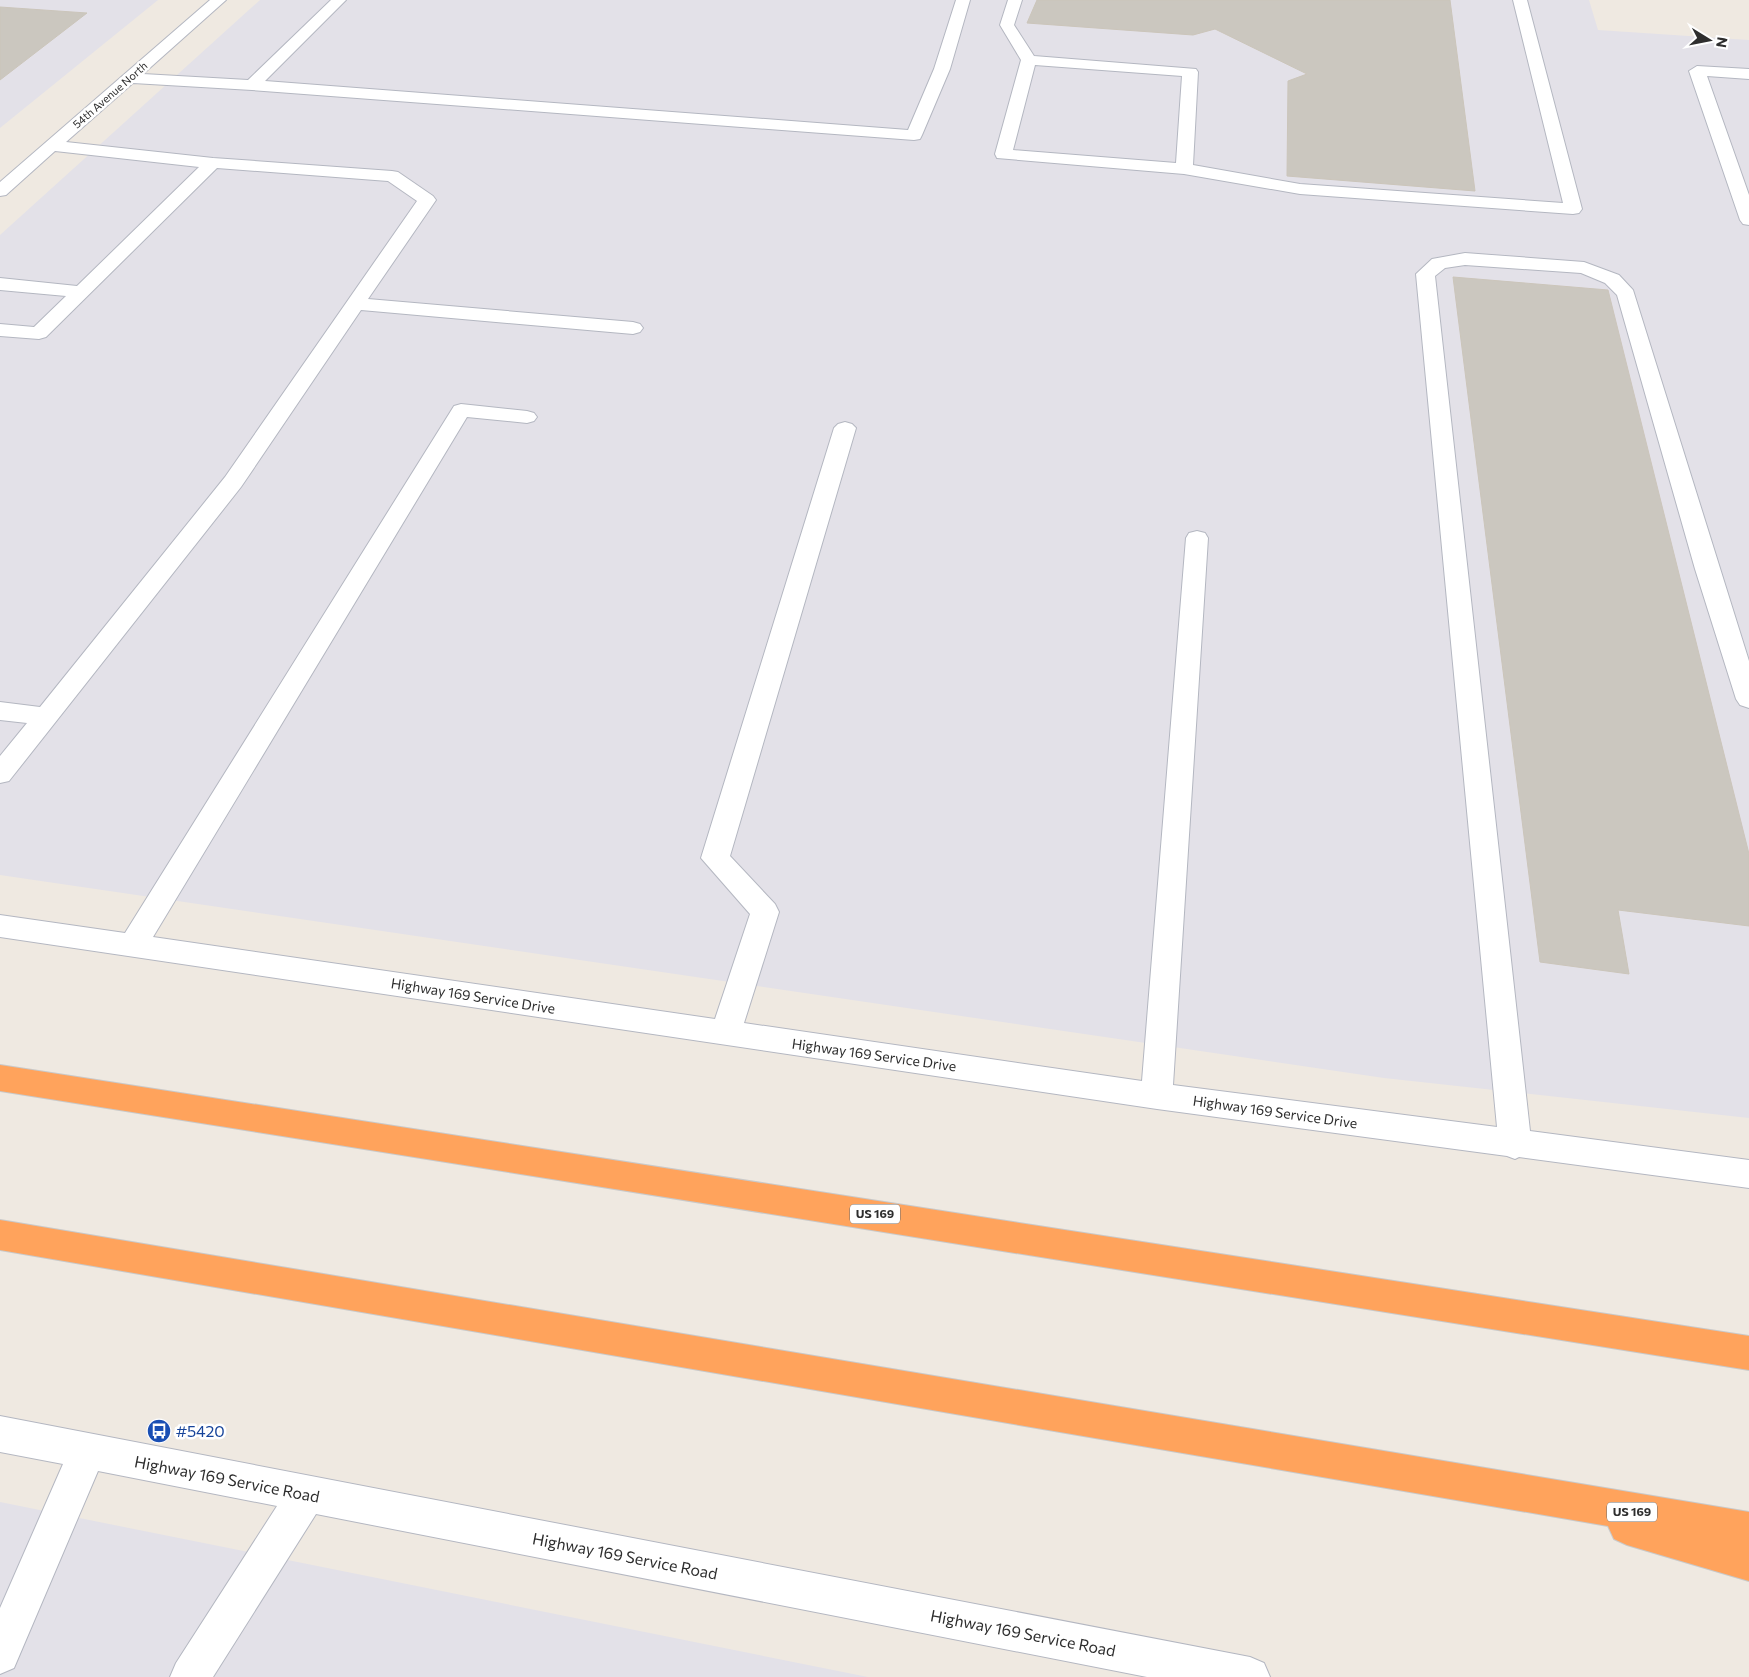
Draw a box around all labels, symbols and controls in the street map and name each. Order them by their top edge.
north arrow [1684,15,1734,65]
text: N [1713,36,1732,49]
street label: 54th Avenue North [70,59,150,131]
street label: Highway 169 Service Drive [390,974,556,1017]
street label: Highway 169 Service Drive [791,1035,957,1074]
street label: Highway 169 Service Drive [1192,1092,1358,1131]
road number: US 169 [850,1204,900,1224]
bus stop icon: #5420 [146,1418,172,1444]
place label: #5420 [176,1421,225,1440]
street label: Highway 169 Service Road [133,1451,321,1506]
road number: US 169 [1607,1502,1657,1521]
street label: Highway 169 Service Road [531,1528,719,1583]
street label: Highway 169 Service Road [929,1605,1117,1660]

